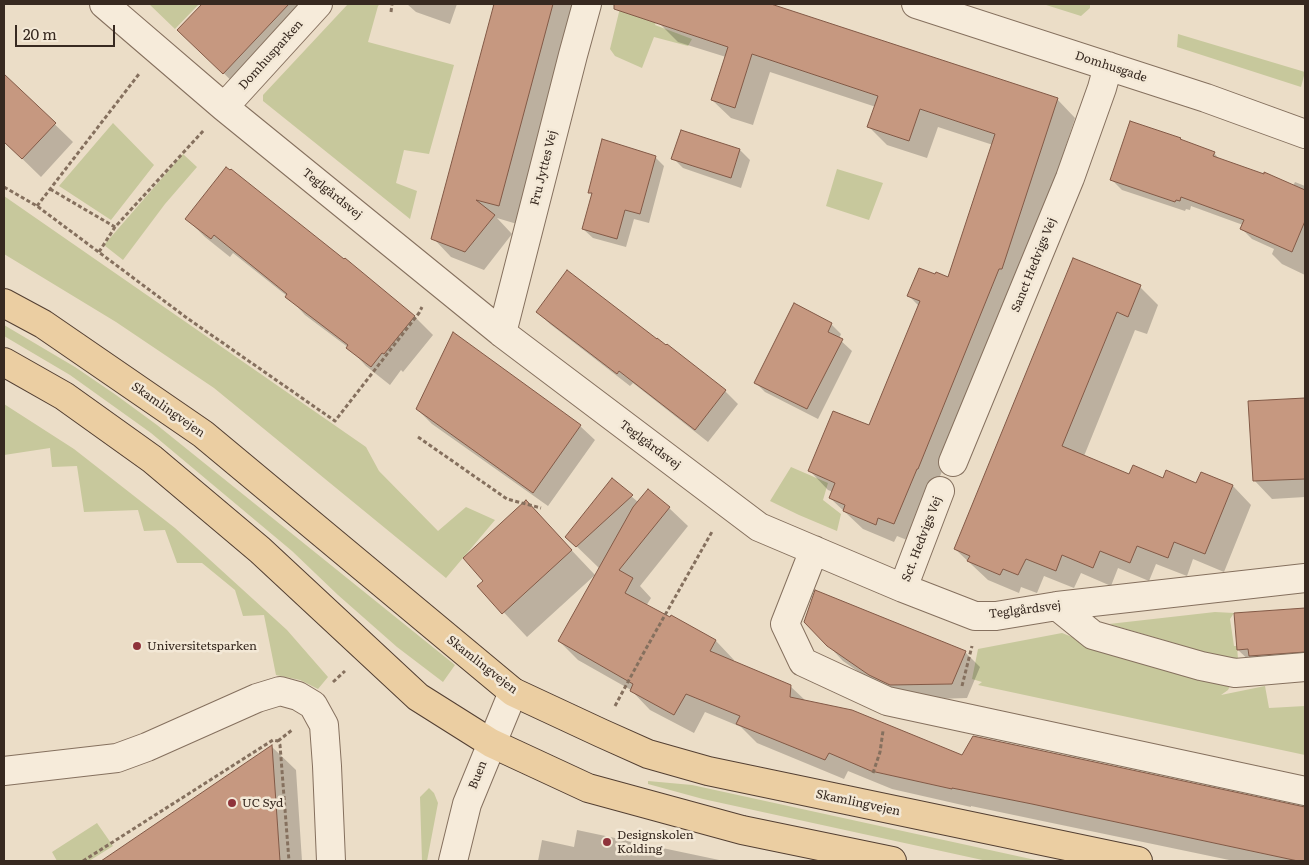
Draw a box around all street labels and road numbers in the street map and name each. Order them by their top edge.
street label: Domhusparken [236,17,306,93]
street label: Domhusgade [1073,49,1149,85]
street label: Fru Jyttes Vej [528,129,560,207]
street label: Teglgårdsvej [299,166,365,222]
street label: Sanct Hedvigs Vej [1008,216,1060,314]
street label: Skamlingvejen [129,379,207,441]
street label: Teglgårdsvej [617,417,683,473]
street label: Sct. Hedvigs Vej [899,494,945,584]
street label: Teglgårdsvej [988,598,1062,622]
street label: Skamlingvejen [444,633,520,697]
street label: Buen [466,759,490,791]
street label: Skamlingvejen [814,787,902,819]

